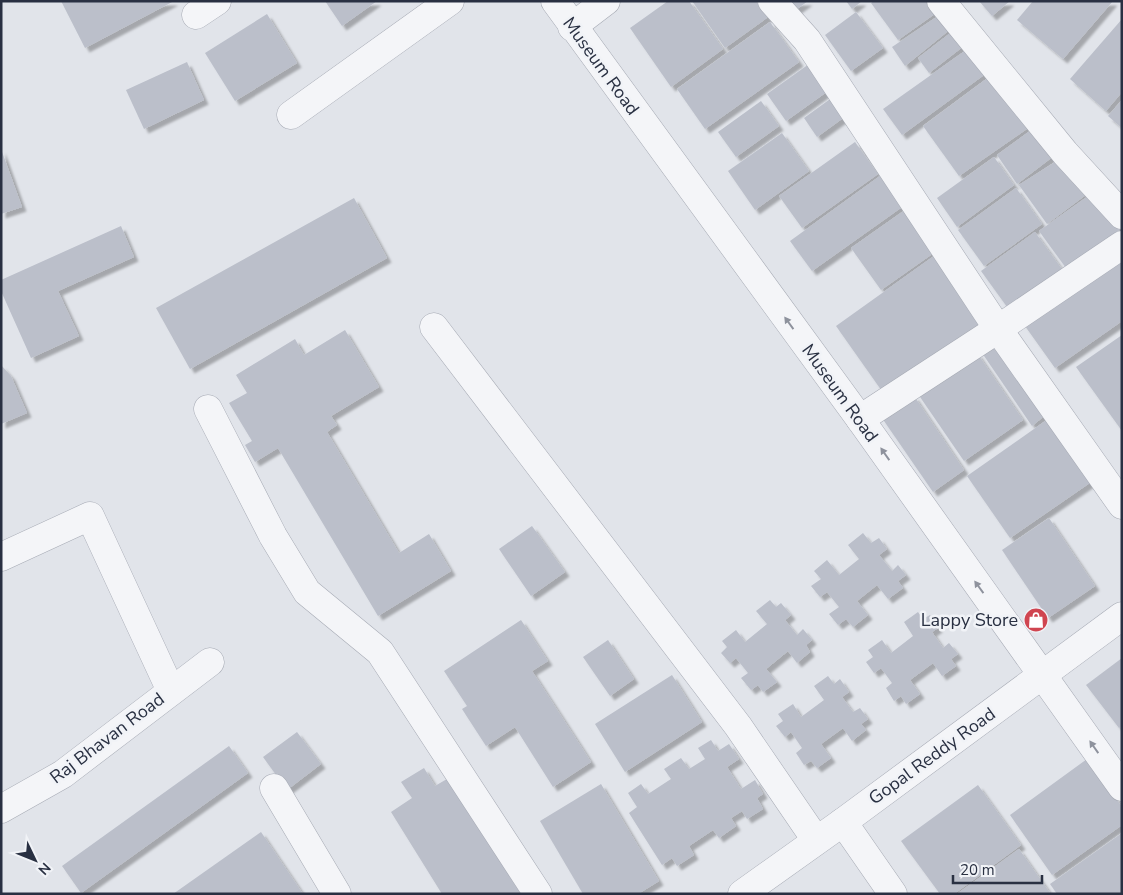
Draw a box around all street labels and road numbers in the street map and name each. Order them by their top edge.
street label: Museum Road [557,12,645,120]
street label: Museum Road [796,339,884,447]
street label: Raj Bhavan Road [45,687,169,789]
street label: Gopal Reddy Road [864,702,1000,810]

